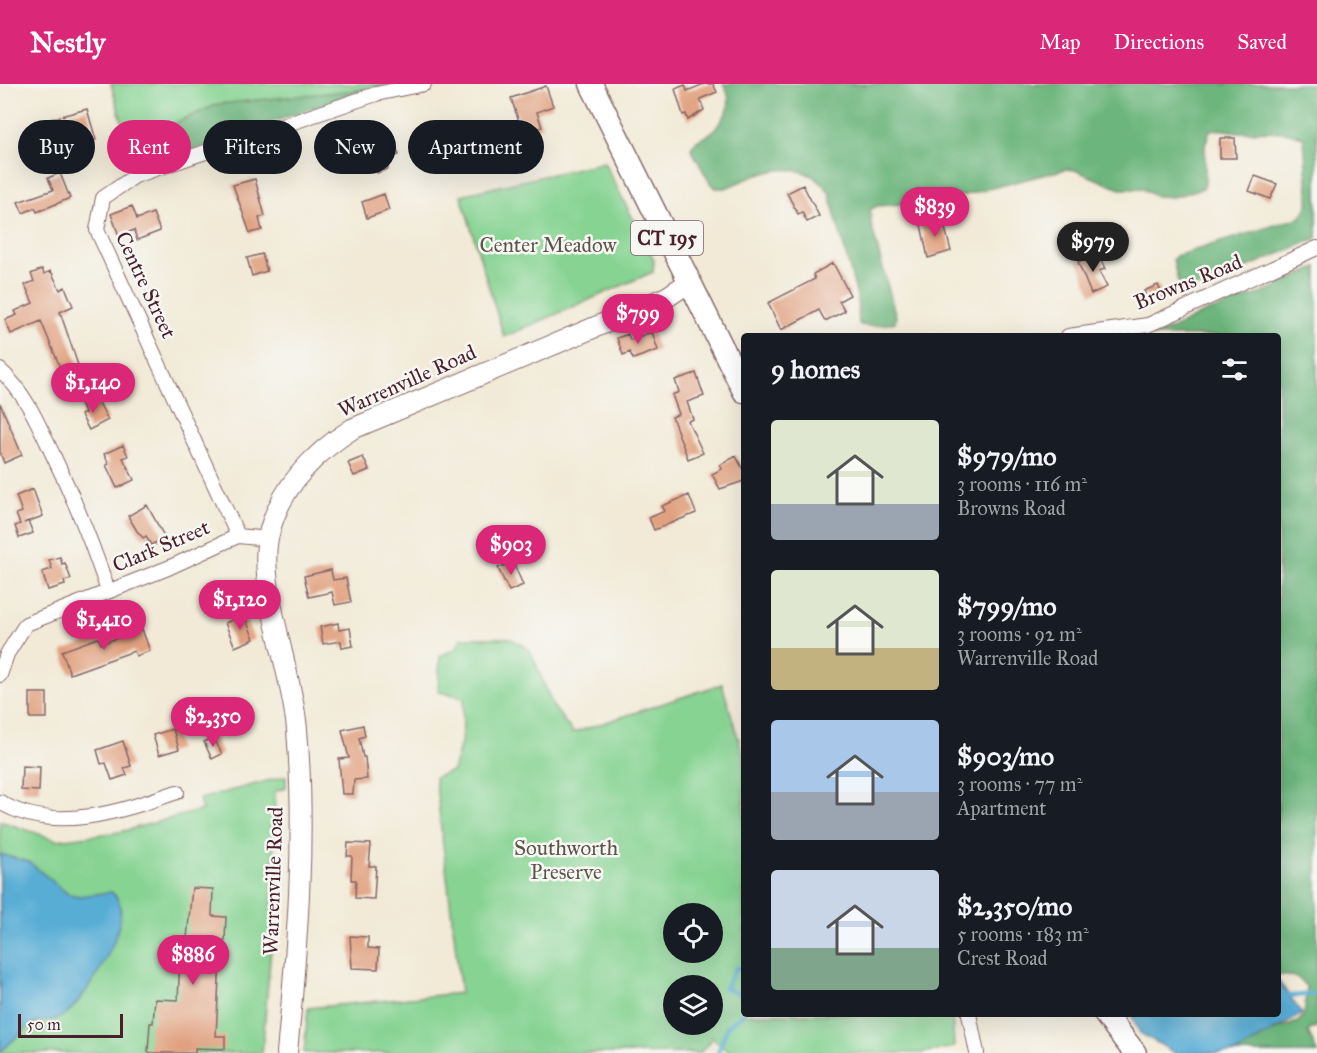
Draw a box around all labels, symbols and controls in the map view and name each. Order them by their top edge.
text: Nestly [30,25,105,60]
text: Map [1040,29,1081,55]
text: Directions [1114,29,1204,55]
text: Saved [1237,29,1287,55]
chip: Buy [18,120,95,174]
chip: Rent [107,120,191,174]
chip: Filters [203,120,302,174]
chip: New [314,120,396,174]
chip: Apartment [408,120,544,174]
pin: $839 [899,187,971,238]
text: $839 [914,194,956,218]
road number: CT 195 [631,221,703,255]
pin: $979 [1057,222,1129,273]
street label: Centre Street [110,227,182,343]
text: $979 [1071,229,1115,253]
park label: Center Meadow [480,232,617,258]
street label: Browns Road [1130,248,1246,315]
pin: $799 [602,294,674,345]
text: $799 [616,301,660,325]
street label: Warrenville Road [334,339,481,423]
text: 9 homes [771,353,860,385]
icon: filters [1218,353,1251,386]
pin: $1,140 [44,363,142,414]
text: $1,140 [65,370,121,394]
text: $979/mo [957,440,1056,472]
icon: home [819,444,891,516]
text: 3 rooms · 116 m² [957,472,1087,496]
text: Browns Road [957,496,1066,520]
street label: Clark Street [109,514,214,578]
pin: $903 [475,525,547,576]
text: $903 [490,532,532,556]
pin: $1,120 [191,580,289,631]
text: $1,120 [213,587,267,611]
text: $799/mo [957,590,1056,622]
icon: home [819,594,891,666]
pin: $1,410 [55,600,153,651]
text: $1,410 [76,607,132,631]
text: 3 rooms · 92 m² [957,622,1082,646]
text: Warrenville Road [957,646,1098,670]
pin: $2,350 [164,697,262,748]
text: $2,350 [185,704,241,728]
text: $903/mo [957,740,1054,772]
icon: home [819,744,891,816]
text: 3 rooms · 77 m² [957,772,1082,796]
text: Apartment [957,796,1046,820]
street label: Warrenville Road [257,806,289,956]
park label: Southworth Preserve [514,835,618,885]
text: $2,350/mo [957,890,1072,922]
icon: home [819,894,891,966]
map controls [663,903,723,1035]
button: locate [663,903,723,963]
text: 5 rooms · 183 m² [957,922,1089,946]
pin: $886 [157,935,229,986]
text: $886 [171,942,215,966]
text: Crest Road [957,946,1048,970]
button: layers [663,975,723,1035]
scale bar [18,1011,123,1038]
text: 50 m [27,1015,61,1034]

